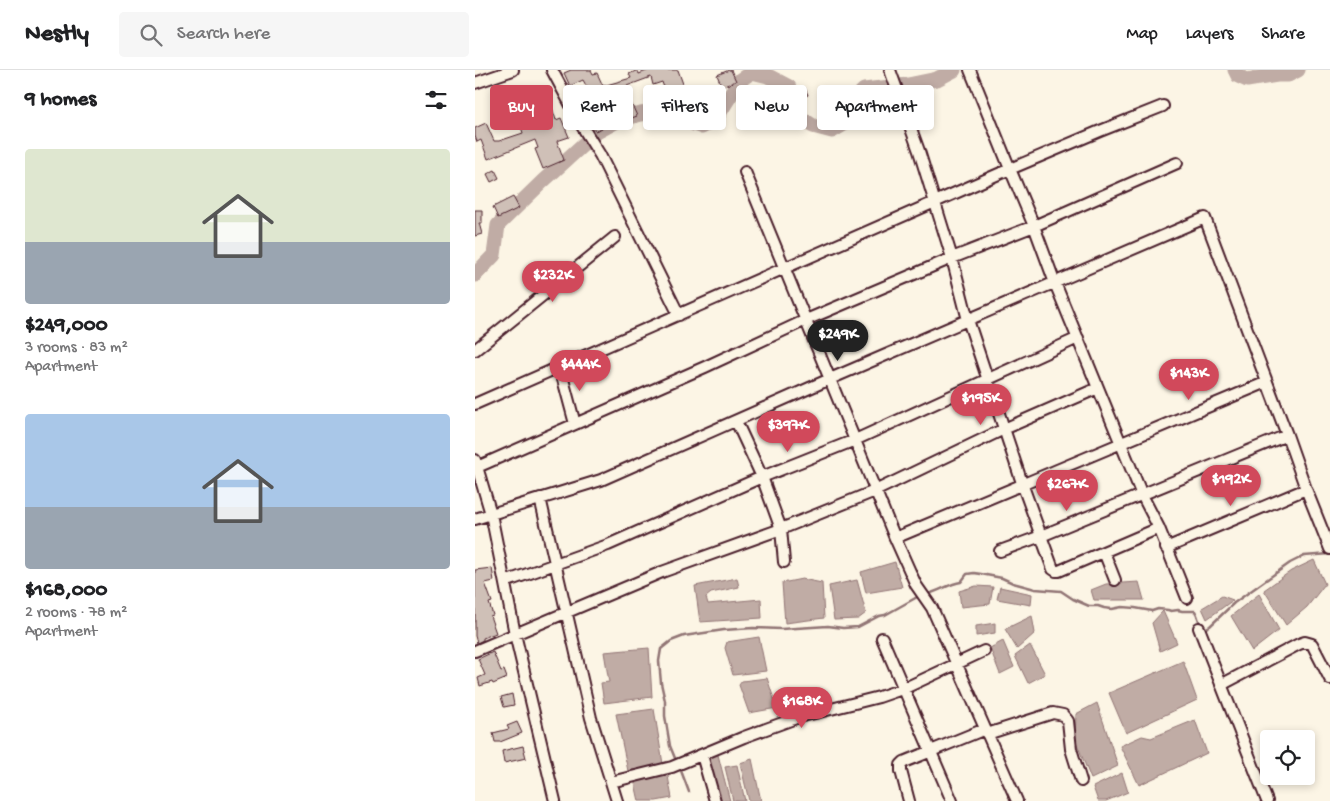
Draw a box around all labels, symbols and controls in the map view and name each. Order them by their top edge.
search box [119,12,469,57]
text: Nestly [25,20,89,49]
icon: search [137,21,165,49]
text: Search here [177,23,270,46]
text: Map [1126,24,1158,45]
text: Layers [1186,24,1233,45]
text: Share [1261,24,1305,45]
chip: Buy [490,85,553,130]
chip: Rent [563,85,633,130]
chip: Filters [643,85,726,130]
chip: New [736,85,807,130]
chip: Apartment [817,85,934,130]
icon: filters [422,86,450,114]
text: 9 homes [25,88,96,113]
icon: home [193,181,283,271]
pin: $232K [518,260,588,303]
text: $232K [533,267,573,286]
text: $249,000 [25,314,108,339]
pin: $249K [803,320,873,362]
text: $249K [818,326,858,345]
text: 3 rooms · 83 m² [25,339,128,358]
pin: $444K [545,350,615,392]
text: $444K [561,356,599,375]
text: Apartment [25,358,97,377]
pin: $143K [1154,358,1224,401]
text: $143K [1170,365,1208,384]
pin: $195K [946,384,1016,426]
text: $195K [962,390,1000,409]
pin: $397K [753,410,823,453]
text: $397K [768,417,808,436]
icon: home [193,446,283,536]
pin: $192K [1196,464,1266,507]
pin: $267K [1032,470,1102,512]
text: $192K [1212,471,1250,490]
text: $267K [1047,476,1087,495]
text: $168,000 [25,579,107,604]
text: 2 rooms · 78 m² [25,604,127,623]
text: Apartment [25,623,97,642]
pin: $168K [767,686,837,729]
text: $168K [782,693,822,712]
map controls [1260,730,1315,785]
button: locate [1260,730,1315,785]

